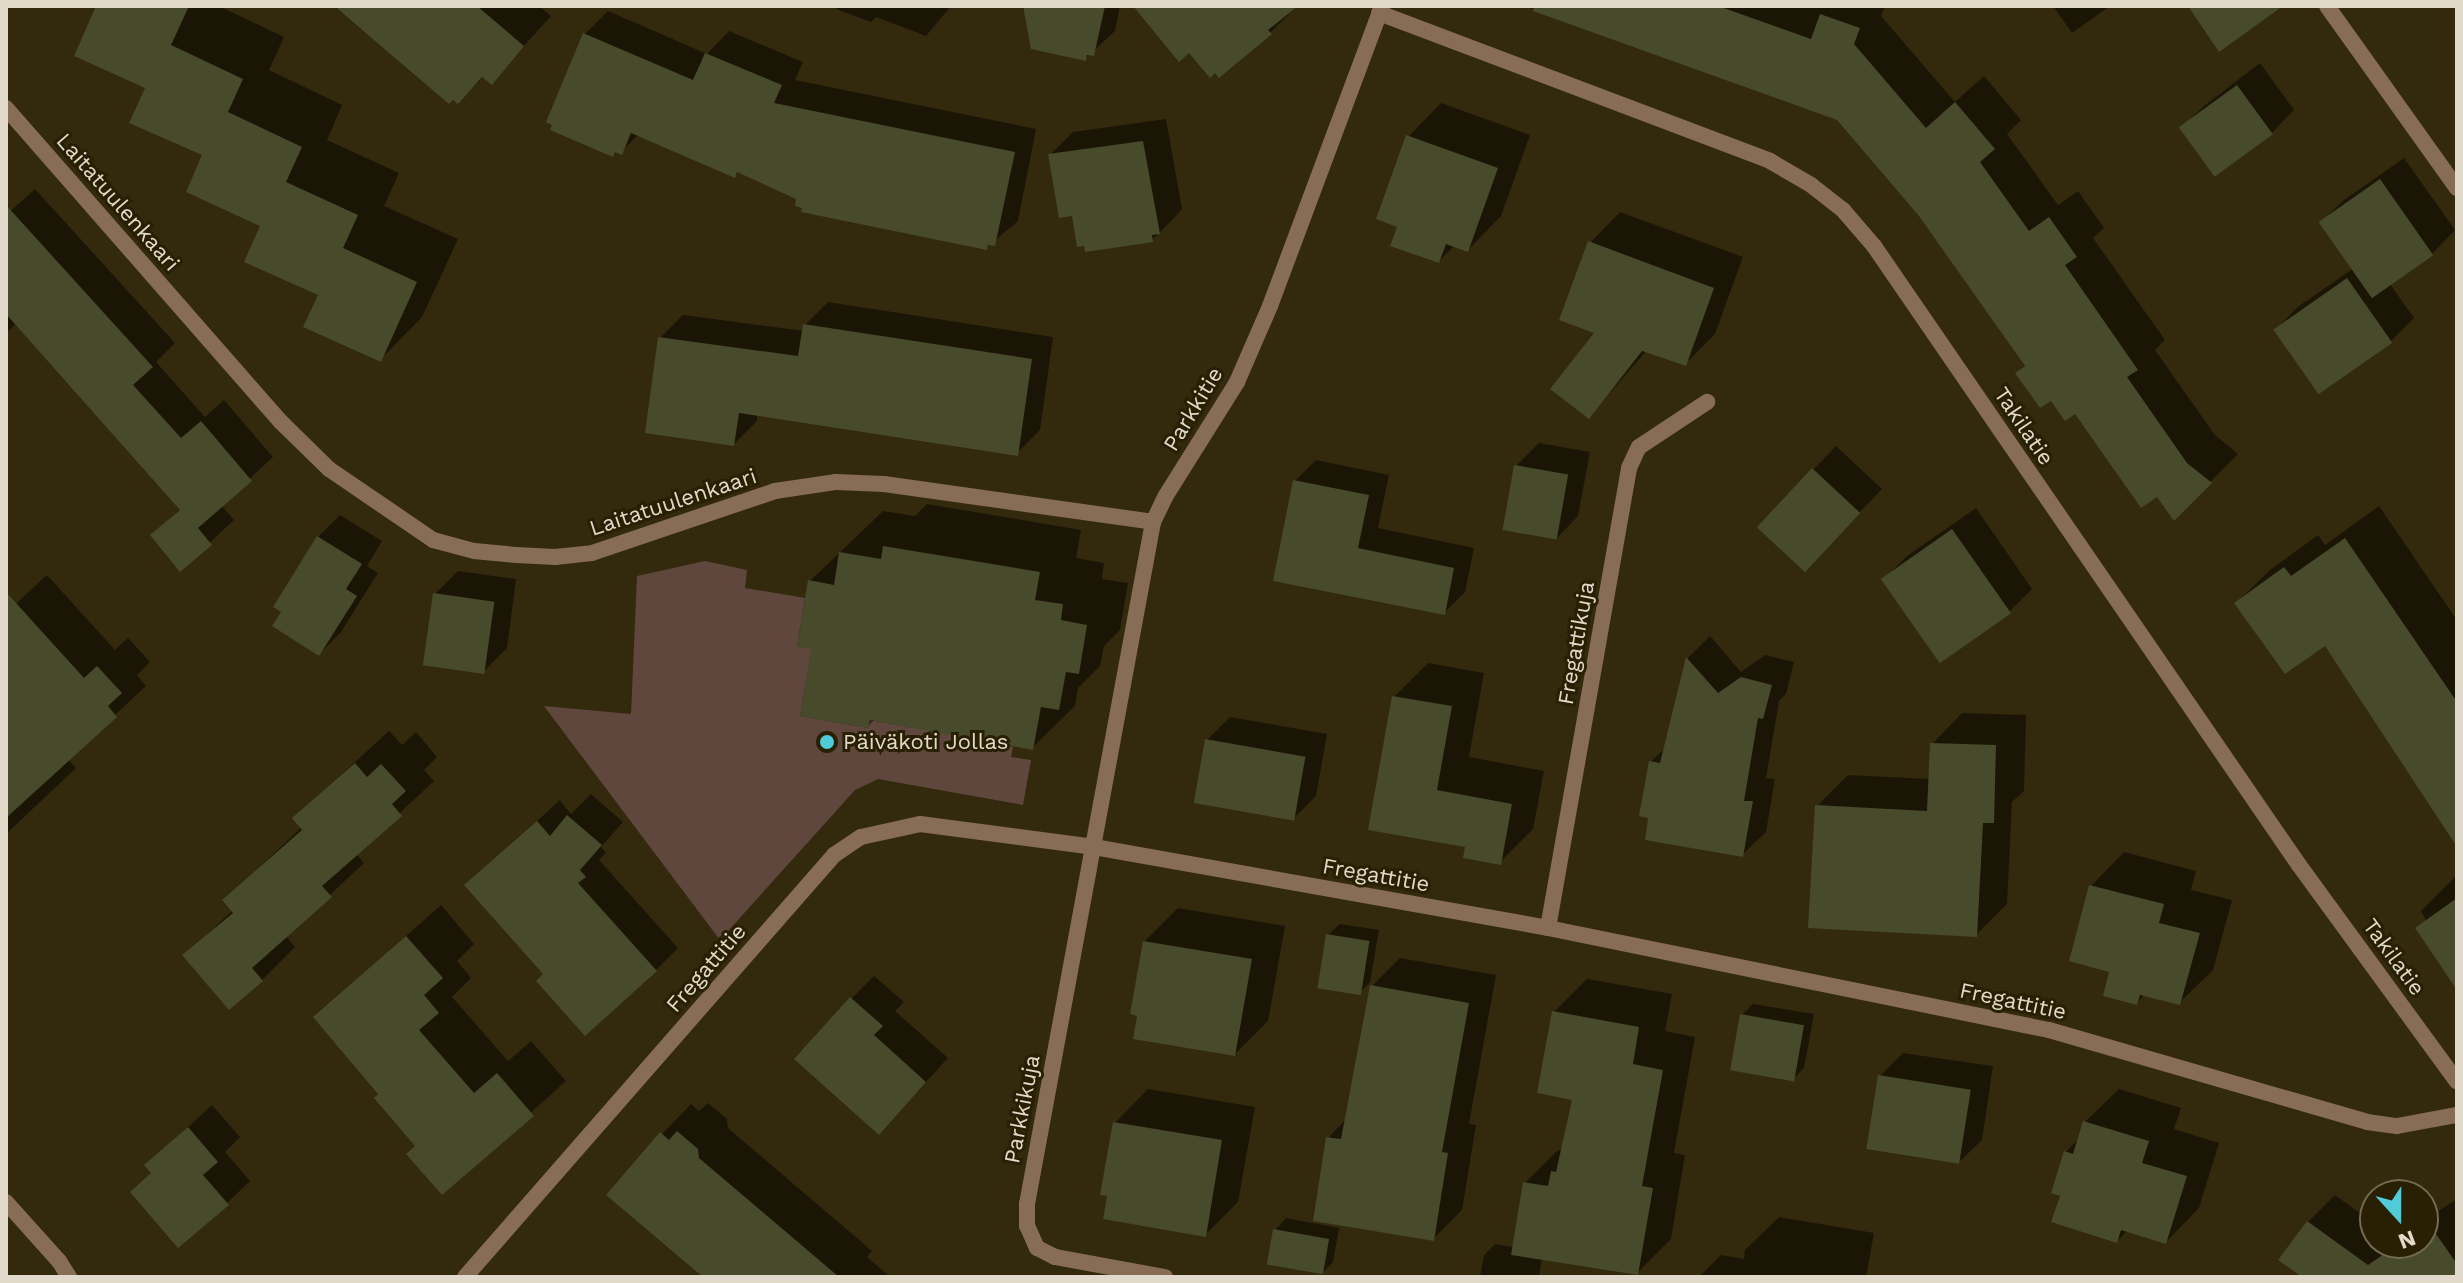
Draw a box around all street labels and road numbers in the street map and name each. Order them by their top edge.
street label: Laitatuulenkaari [51,128,185,276]
street label: Parkkitie [1158,362,1228,456]
street label: Takilatie [1988,382,2060,470]
street label: Laitatuulenkaari [586,463,760,541]
street label: Fregattikuja [1552,579,1600,707]
street label: Fregattitie [1320,853,1432,897]
street label: Takilatie [2357,914,2431,1000]
street label: Fregattitie [661,919,751,1017]
street label: Fregattitie [1957,977,2069,1025]
street label: Parkkikuja [999,1052,1045,1166]

